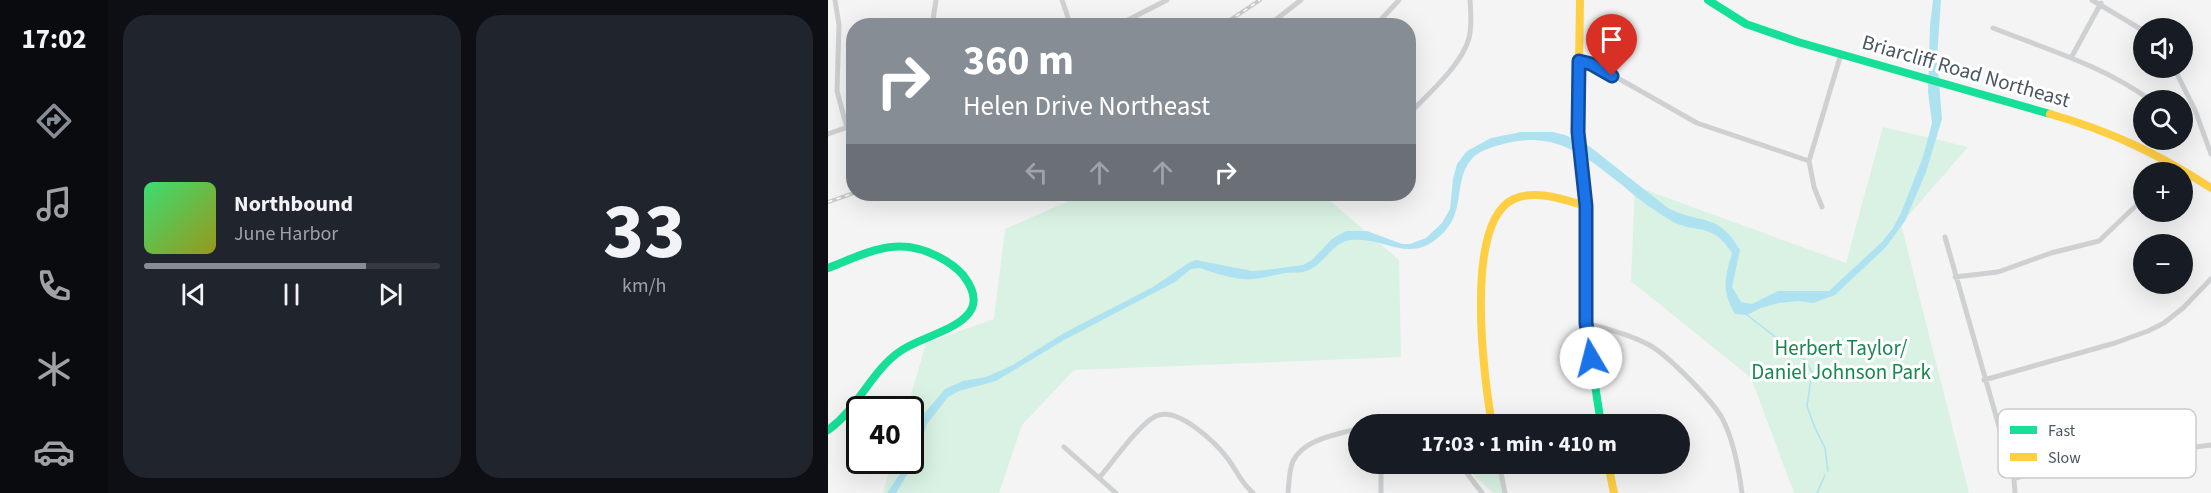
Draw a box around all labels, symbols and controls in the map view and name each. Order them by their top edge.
pin [1586,14,1637,76]
map controls [2133,18,2193,294]
button: sound [2133,18,2193,78]
text: 17:02 [21,20,87,59]
icon: arrive [1595,23,1628,56]
street label: Briarcliff Road Northeast [1858,27,2074,115]
text: 360 m [963,31,1074,91]
icon: right [864,42,942,120]
text: Helen Drive Northeast [963,87,1210,126]
button: search [2133,90,2193,150]
icon: directions [33,100,75,142]
icon: left [1020,156,1053,189]
icon: ahead [1083,156,1116,189]
icon: ahead [1146,156,1179,189]
icon: right [1209,156,1242,189]
button: + [2133,162,2193,222]
text: 33 [603,177,685,288]
icon: music [33,183,75,225]
text: Northbound [234,188,353,220]
text: June Harbor [234,220,338,248]
button: − [2133,234,2193,294]
icon: phone [33,265,75,307]
text: km/h [622,272,666,300]
icon: previous [177,278,210,311]
icon: pause [275,278,308,311]
icon: next [374,278,407,311]
position arrow [1559,326,1623,390]
park label: Herbert Taylor/ Daniel Johnson Park [1751,333,1931,387]
icon: climate [33,348,75,390]
speed limit sign: 40 [846,396,924,474]
legend [1998,409,2196,478]
text: Fast [2048,420,2076,442]
text: 17:03 · 1 min · 410 m [1421,428,1617,460]
icon: car [33,431,75,473]
text: Slow [2048,447,2081,469]

